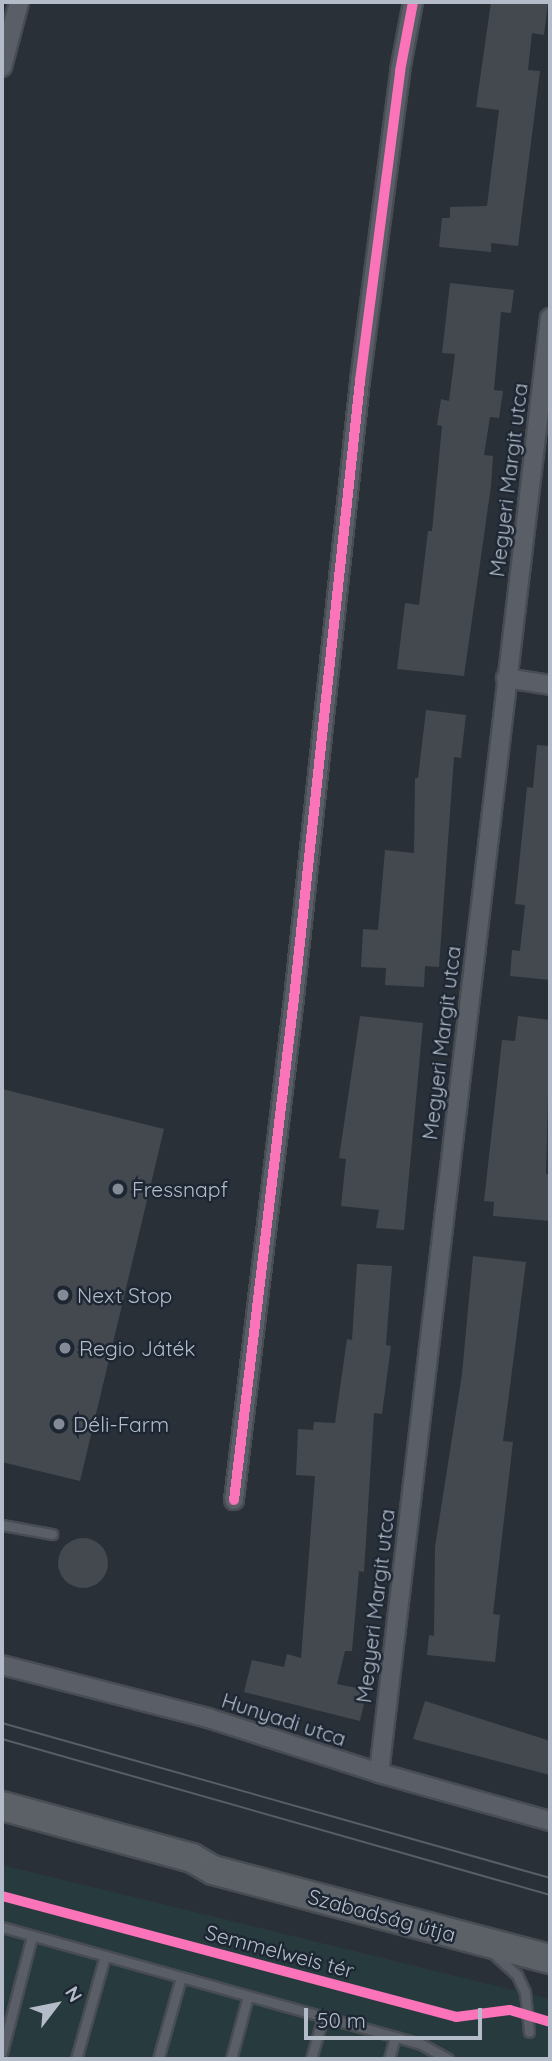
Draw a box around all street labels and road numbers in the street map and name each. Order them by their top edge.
street label: Megyeri Margit utca [484,382,532,578]
street label: Megyeri Margit utca [417,945,465,1141]
street label: Megyeri Margit utca [351,1508,399,1704]
street label: Hunyadi utca [219,1687,349,1751]
street label: Szabadság útja [305,1883,459,1947]
street label: Semmelweis tér [203,1919,357,1983]

